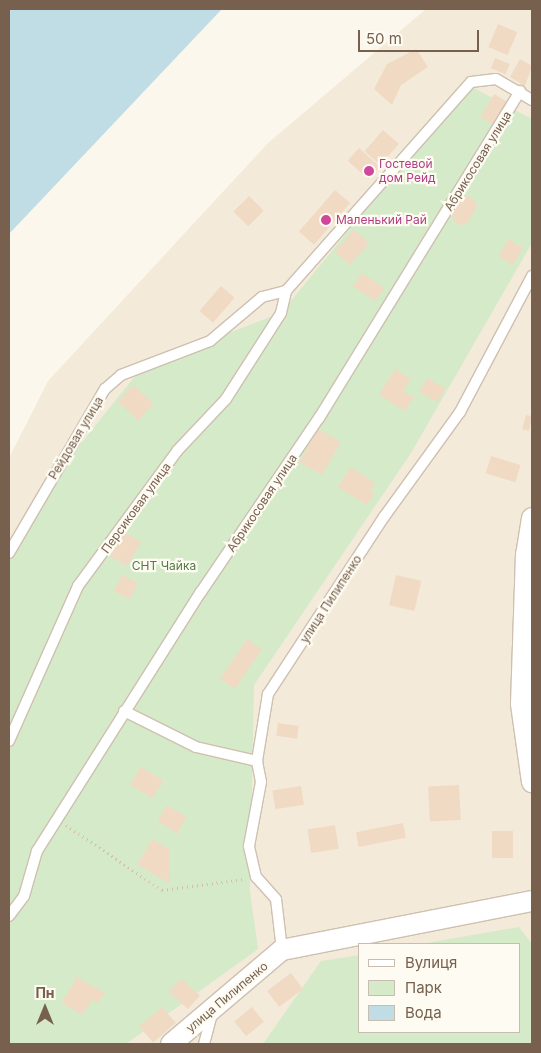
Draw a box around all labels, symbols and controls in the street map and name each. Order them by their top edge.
scale bar [361,20,482,52]
text: 50 m [366,29,402,48]
street label: Абрикосовая улица [441,108,515,214]
place label: Гостевой дом Рейд [379,157,436,185]
marker: Гостевой дом Рейд [363,165,375,177]
place label: Маленький Рай [336,213,427,227]
marker: Маленький Рай [320,214,332,226]
street label: Рейдовая улица [46,394,106,482]
street label: Абрикосовая улица [224,451,300,555]
street label: Персиковая улица [98,460,174,556]
street label: улица Пилипенко [297,552,365,646]
park label: СНТ Чайка [132,559,196,573]
legend [358,943,521,1033]
text: Вулиця [405,953,457,972]
street label: улица Пилипенко [183,959,271,1035]
text: Парк [405,978,442,997]
north arrow [20,983,70,1033]
text: Пн [35,984,55,1001]
text: Вода [405,1003,442,1022]

